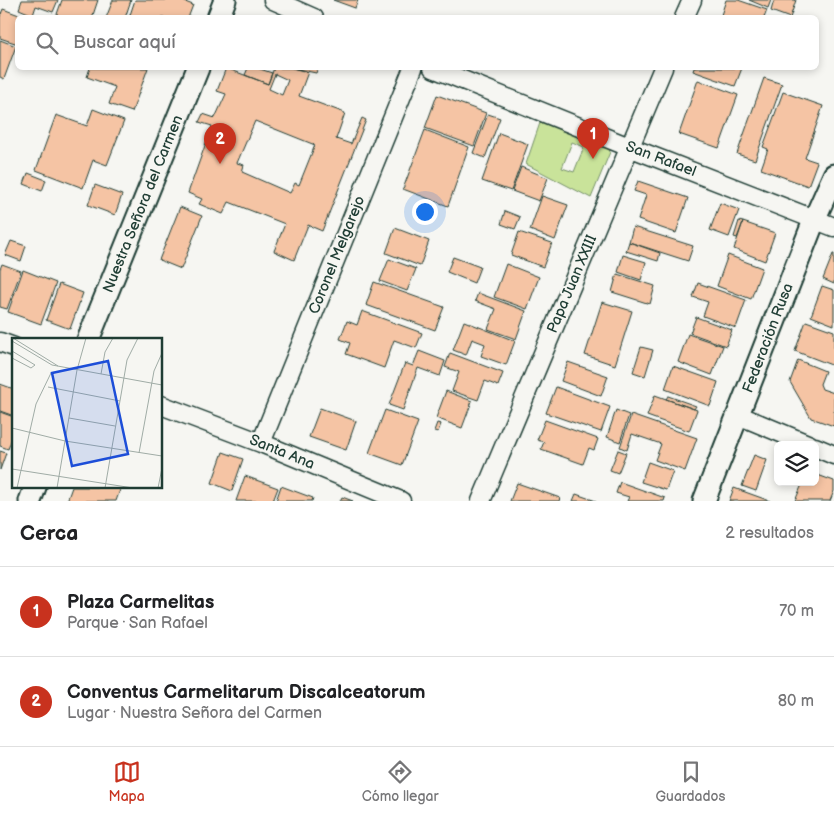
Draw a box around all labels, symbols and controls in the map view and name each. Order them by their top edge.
search box [15,15,819,70]
icon: search [33,29,61,57]
text: Buscar aquí [73,31,176,54]
street label: Nuestra Señora del Carmen [99,112,187,296]
pin: 1 [577,118,609,159]
pin: 2 [204,123,236,164]
street label: San Rafael [623,137,699,181]
street label: Coronel Melgarejo [305,193,369,317]
your location [412,199,438,225]
street label: Papa Juan XXIII [543,232,601,336]
street label: Federación Rusa [738,280,798,396]
inset map [12,338,162,488]
street label: Santa Ana [247,430,317,474]
map controls [774,441,819,486]
button: layers [774,441,819,486]
text: Cerca [20,521,78,546]
text: 2 resultados [725,524,814,543]
text: Plaza Carmelitas [67,591,214,614]
text: 1 [33,602,39,621]
text: 70 m [779,602,814,621]
text: Parque · San Rafael [67,614,208,633]
text: Conventus Carmelitarum Discalceatorum [67,681,426,704]
text: 2 [31,692,41,711]
text: 80 m [778,692,814,711]
text: Lugar · Nuestra Señora del Carmen [67,704,322,723]
tab: Mapa [109,758,145,805]
tab: Cómo llegar [362,758,438,805]
tab: Guardados [656,758,725,805]

